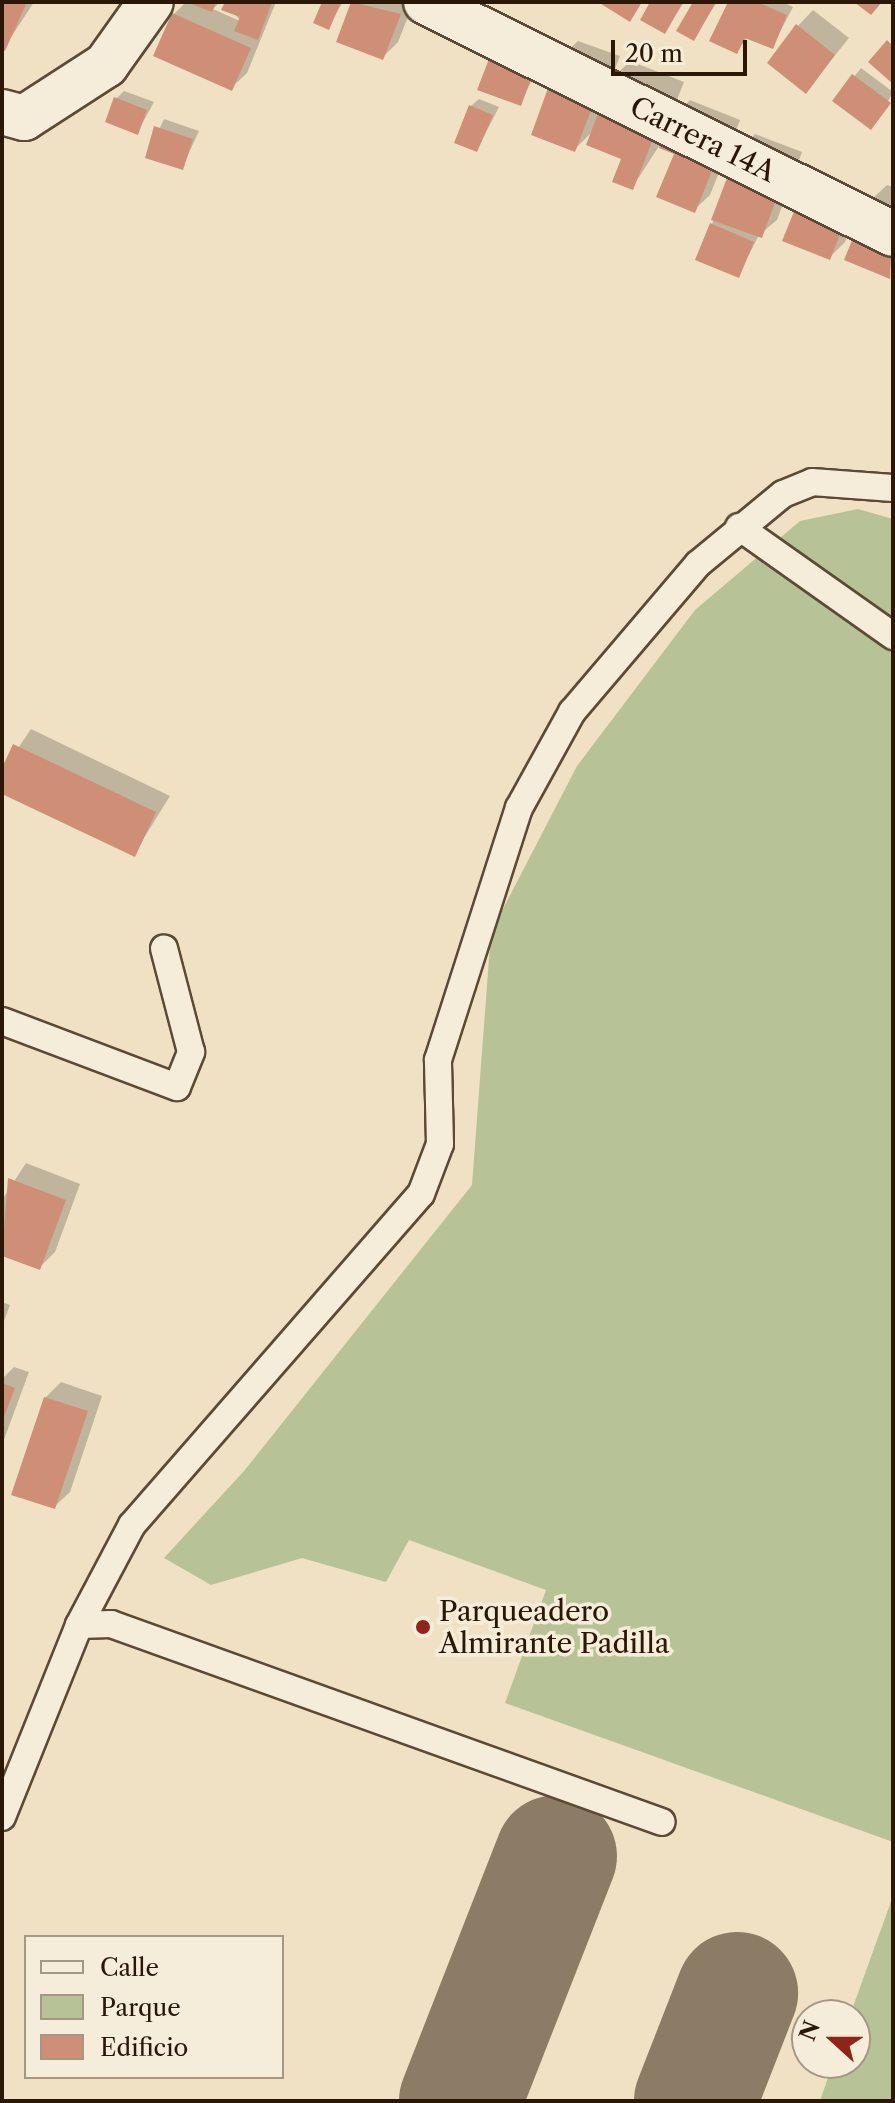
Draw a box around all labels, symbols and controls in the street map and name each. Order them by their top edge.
scale bar [615,24,751,74]
text: 20 m [625,39,683,68]
street label: Carrera 14A [625,89,781,189]
place label: Parqueadero Almirante Padilla [439,1594,669,1660]
marker: Parqueadero Almirante Padilla [414,1618,432,1636]
legend [24,1935,284,2079]
text: Calle [100,1953,159,1982]
text: Parque [100,1993,181,2022]
north arrow [791,1999,871,2079]
text: N [794,2017,826,2045]
text: Edificio [100,2033,188,2062]

